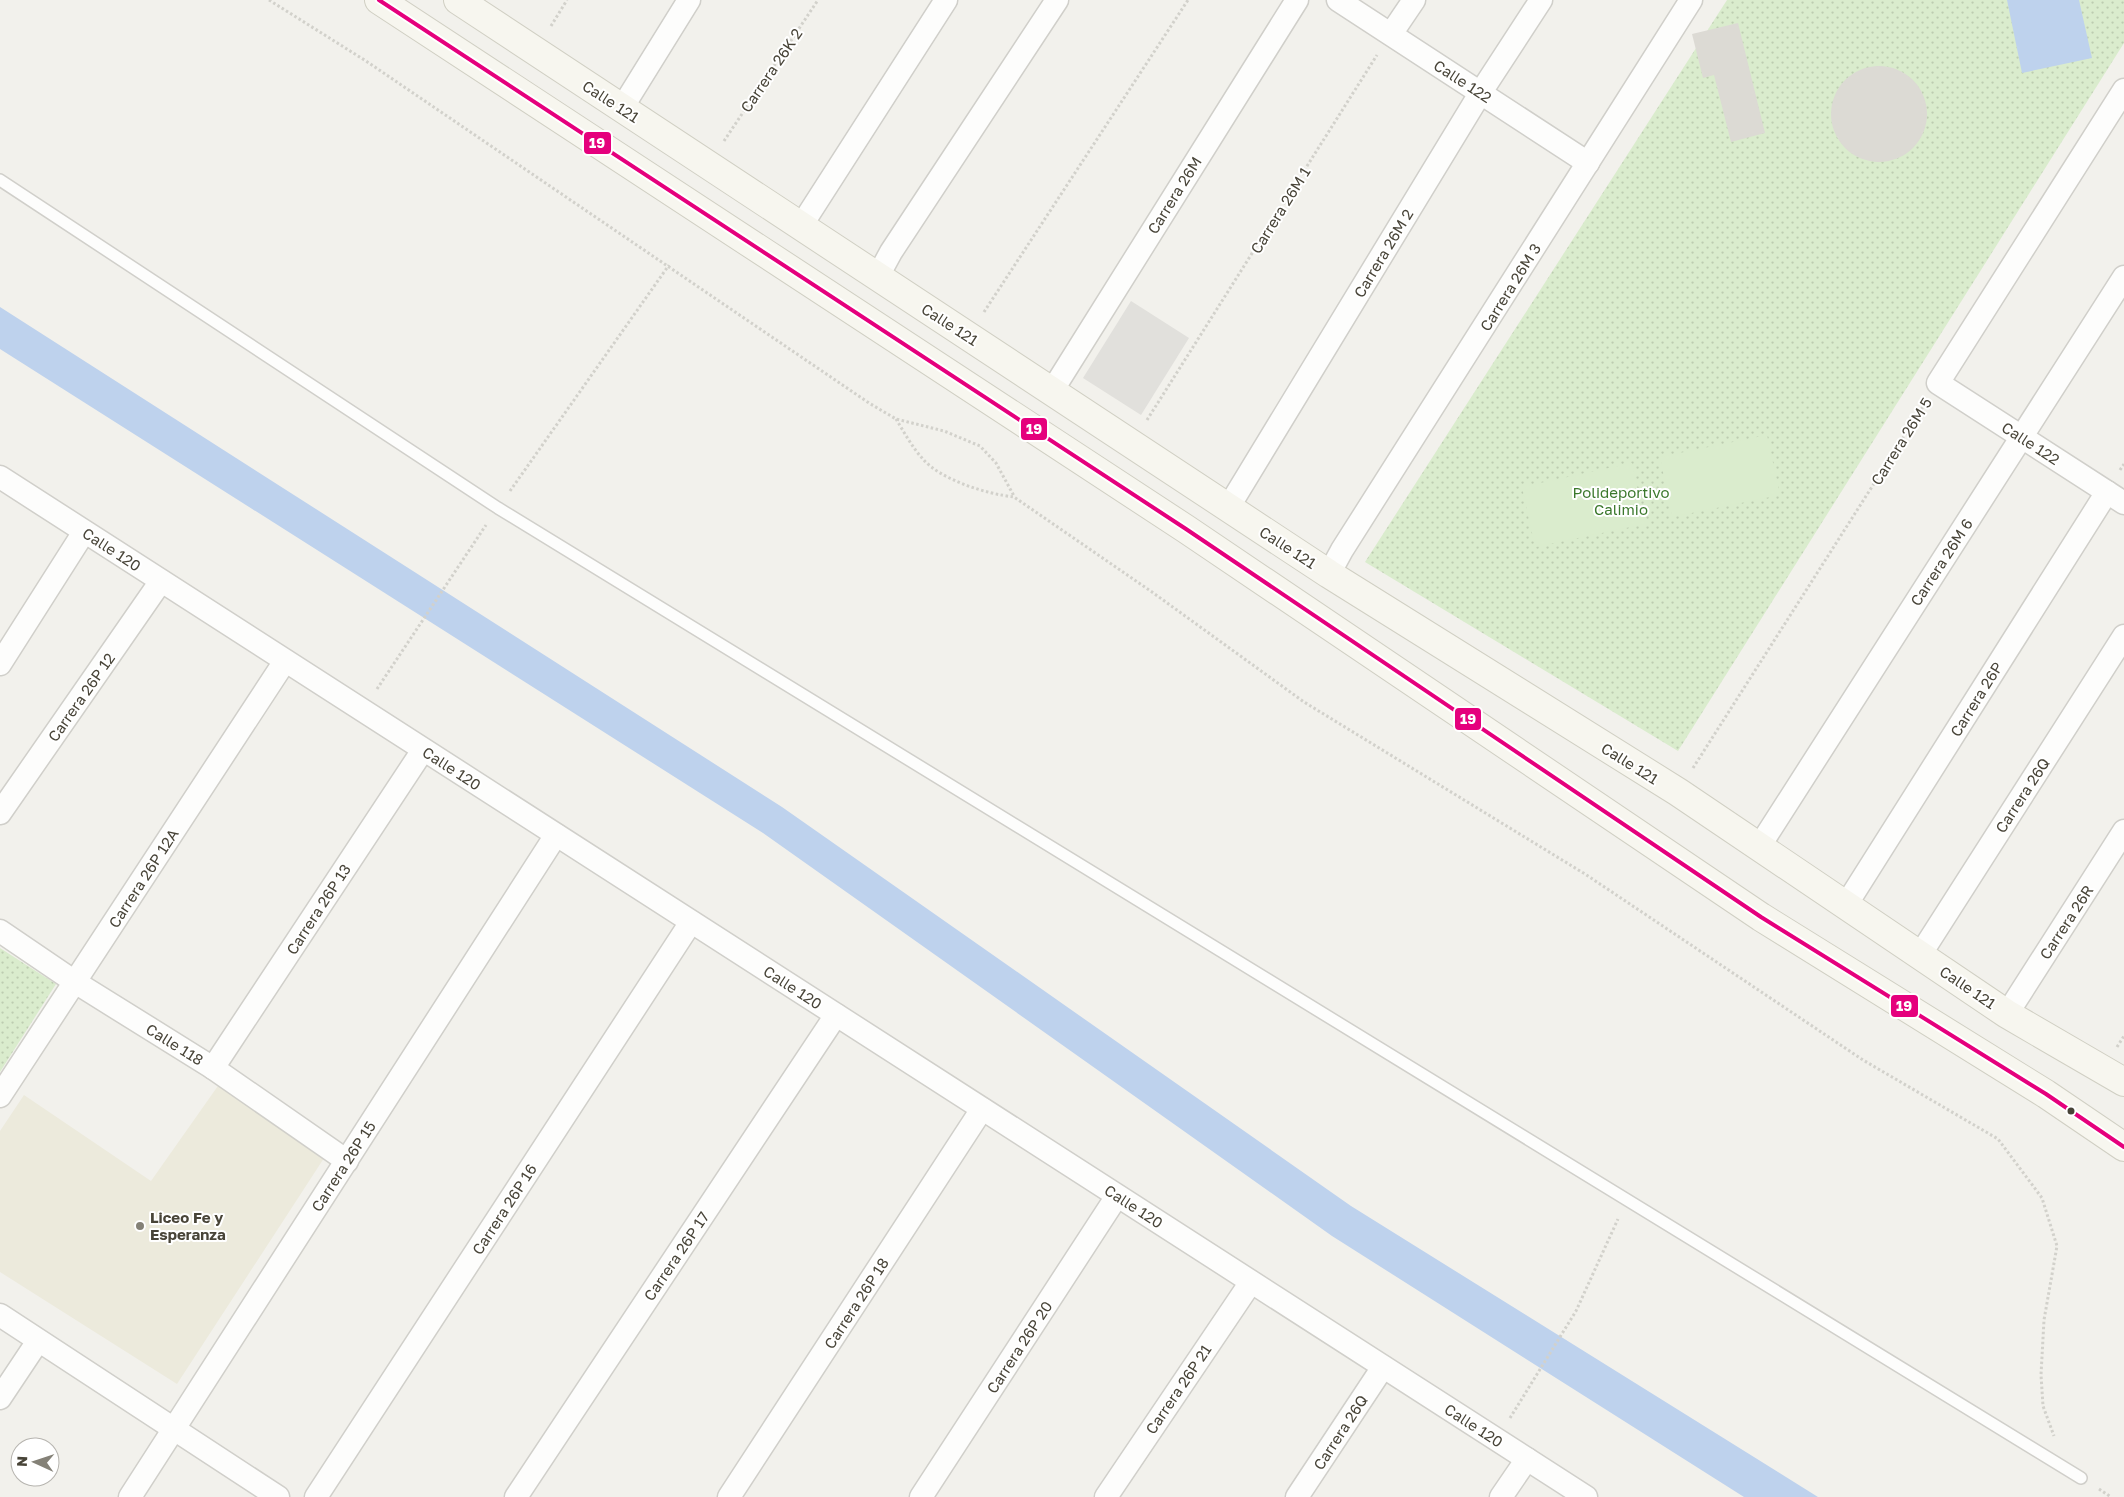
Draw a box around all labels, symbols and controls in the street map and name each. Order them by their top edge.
street label: Carrera 26K 2 [736,25,806,115]
street label: Calle 122 [1431,56,1495,106]
street label: Calle 121 [579,76,643,126]
line badge: 19 [583,131,612,155]
text: 19 [589,134,605,151]
street label: Carrera 26M [1143,153,1205,237]
street label: Carrera 26M 1 [1246,163,1314,257]
street label: Carrera 26M 2 [1350,206,1416,300]
street label: Carrera 26M 3 [1476,240,1544,334]
street label: Calle 121 [918,299,982,349]
street label: Carrera 26M 5 [1867,394,1935,488]
line badge: 19 [1020,417,1048,441]
street label: Calle 122 [1999,418,2063,468]
text: 19 [1026,420,1042,437]
park label: Polideportivo Calimio [1573,483,1669,518]
street label: Carrera 26M 6 [1906,515,1976,609]
street label: Calle 121 [1256,522,1320,572]
street label: Calle 120 [79,524,145,574]
street label: Carrera 26P 12 [44,649,118,745]
street label: Carrera 26P [1946,658,2006,740]
line badge: 19 [1454,707,1482,731]
text: 19 [1460,710,1476,727]
street label: Calle 121 [1598,738,1662,788]
street label: Calle 120 [419,743,485,793]
street label: Carrera 26Q [1991,754,2053,836]
street label: Carrera 26P 12A [104,825,182,931]
street label: Carrera 26P 13 [282,860,354,958]
street label: Carrera 26R [2035,882,2097,962]
street label: Calle 120 [760,962,826,1012]
street label: Calle 121 [1937,962,1999,1012]
line badge: 19 [1890,994,1919,1018]
text: 19 [1896,997,1912,1014]
street label: Calle 118 [143,1019,207,1069]
unlabelled marker [2066,1106,2076,1116]
street label: Carrera 26P 15 [307,1117,379,1215]
street label: Carrera 26P 16 [468,1160,540,1258]
street label: Calle 120 [1101,1181,1167,1231]
place label: Liceo Fe y Esperanza [150,1208,226,1243]
street label: Carrera 26P 17 [640,1208,712,1304]
marker: Liceo Fe y Esperanza [134,1220,146,1232]
street label: Carrera 26P 18 [820,1254,892,1352]
street label: Carrera 26P 20 [983,1298,1055,1396]
street label: Carrera 26P 21 [1141,1341,1215,1437]
street label: Carrera 26Q [1309,1391,1371,1473]
street label: Calle 120 [1441,1400,1507,1450]
north arrow [10,1437,60,1487]
text: N [13,1456,30,1467]

